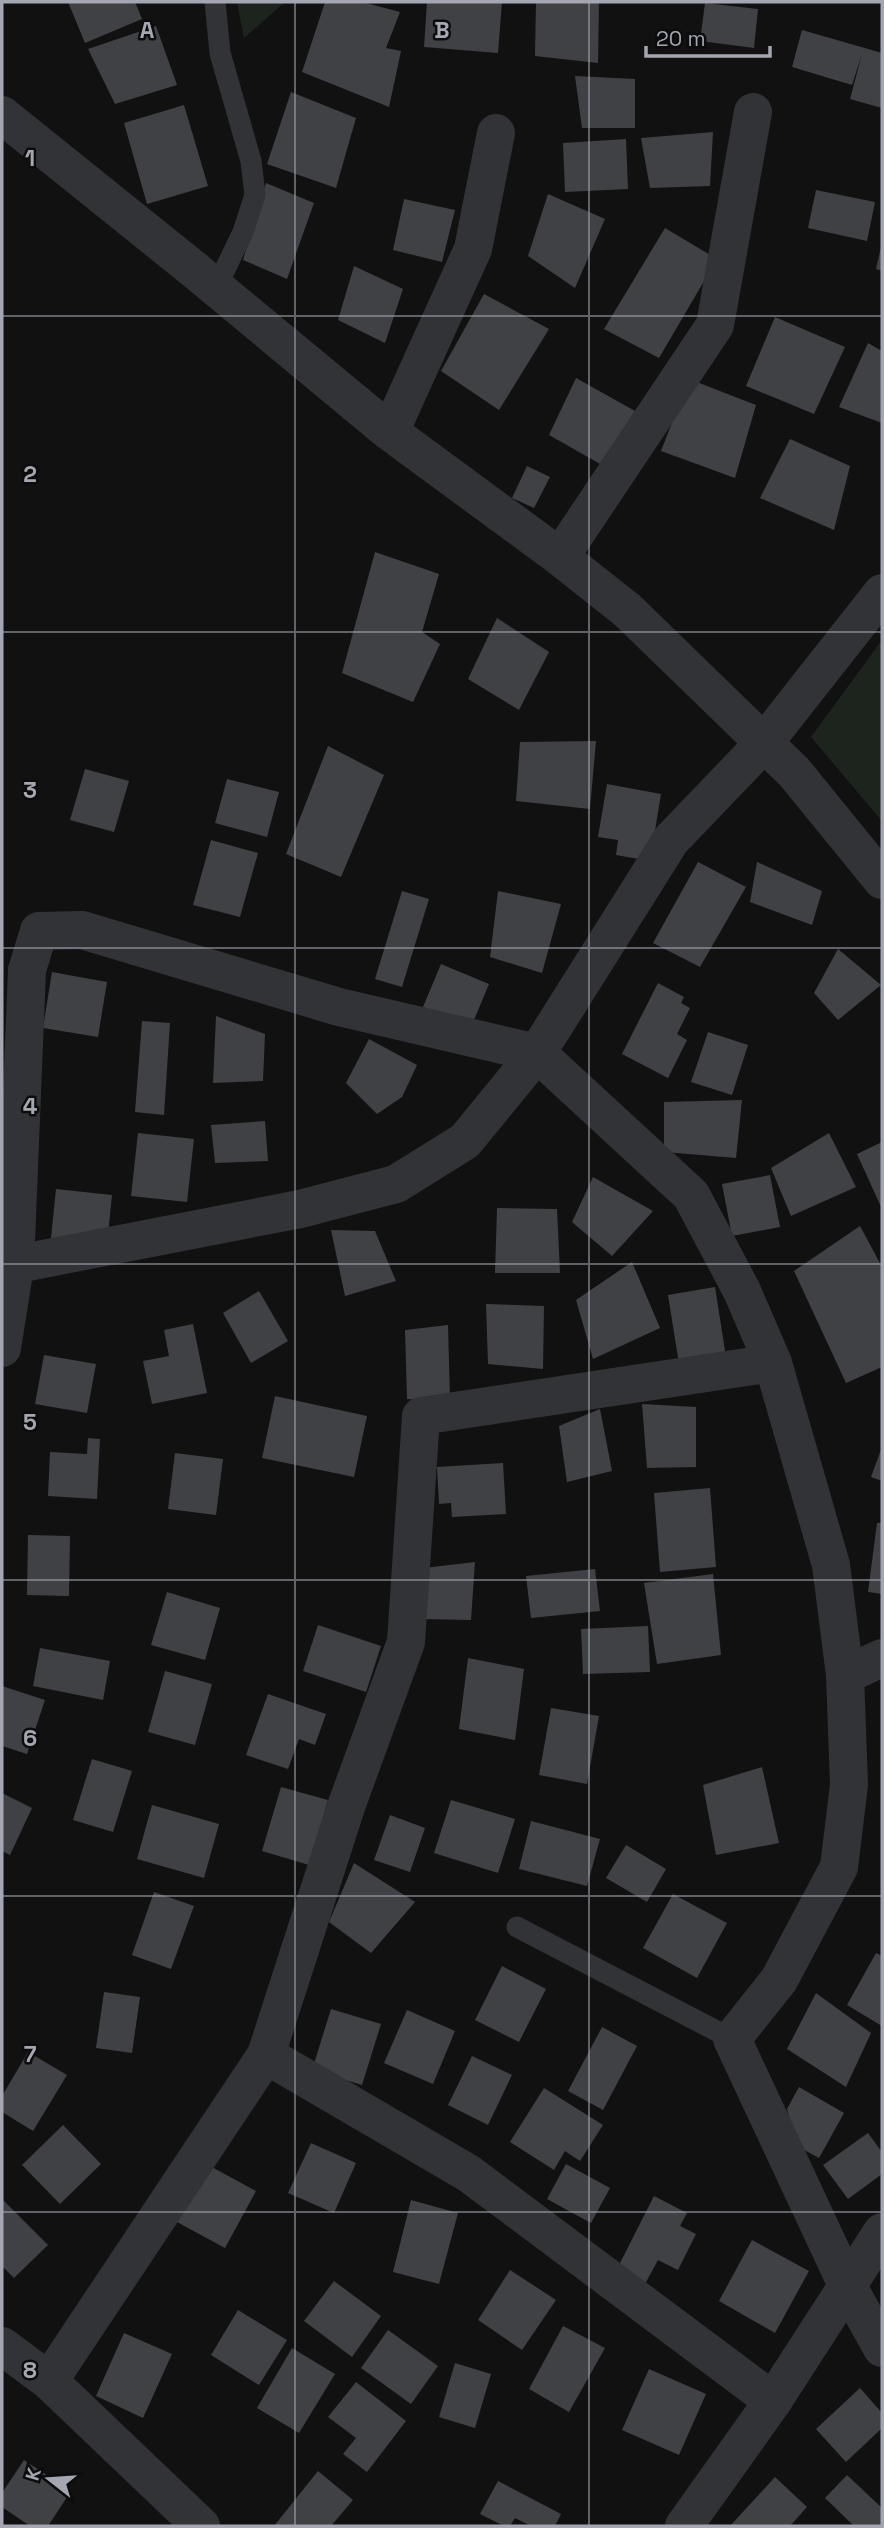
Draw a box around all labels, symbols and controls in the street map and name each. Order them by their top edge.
scale bar [646,14,770,58]
text: A [140,15,155,45]
text: B [434,15,450,45]
text: 20 m [656,25,706,52]
text: 1 [25,143,35,173]
text: 2 [23,459,37,489]
text: 3 [23,775,37,805]
text: 4 [23,1091,38,1121]
text: 5 [23,1407,37,1437]
text: 6 [23,1723,37,1753]
text: 7 [24,2039,37,2069]
text: 8 [23,2355,37,2385]
north arrow [14,2444,84,2514]
text: K [20,2465,47,2484]

